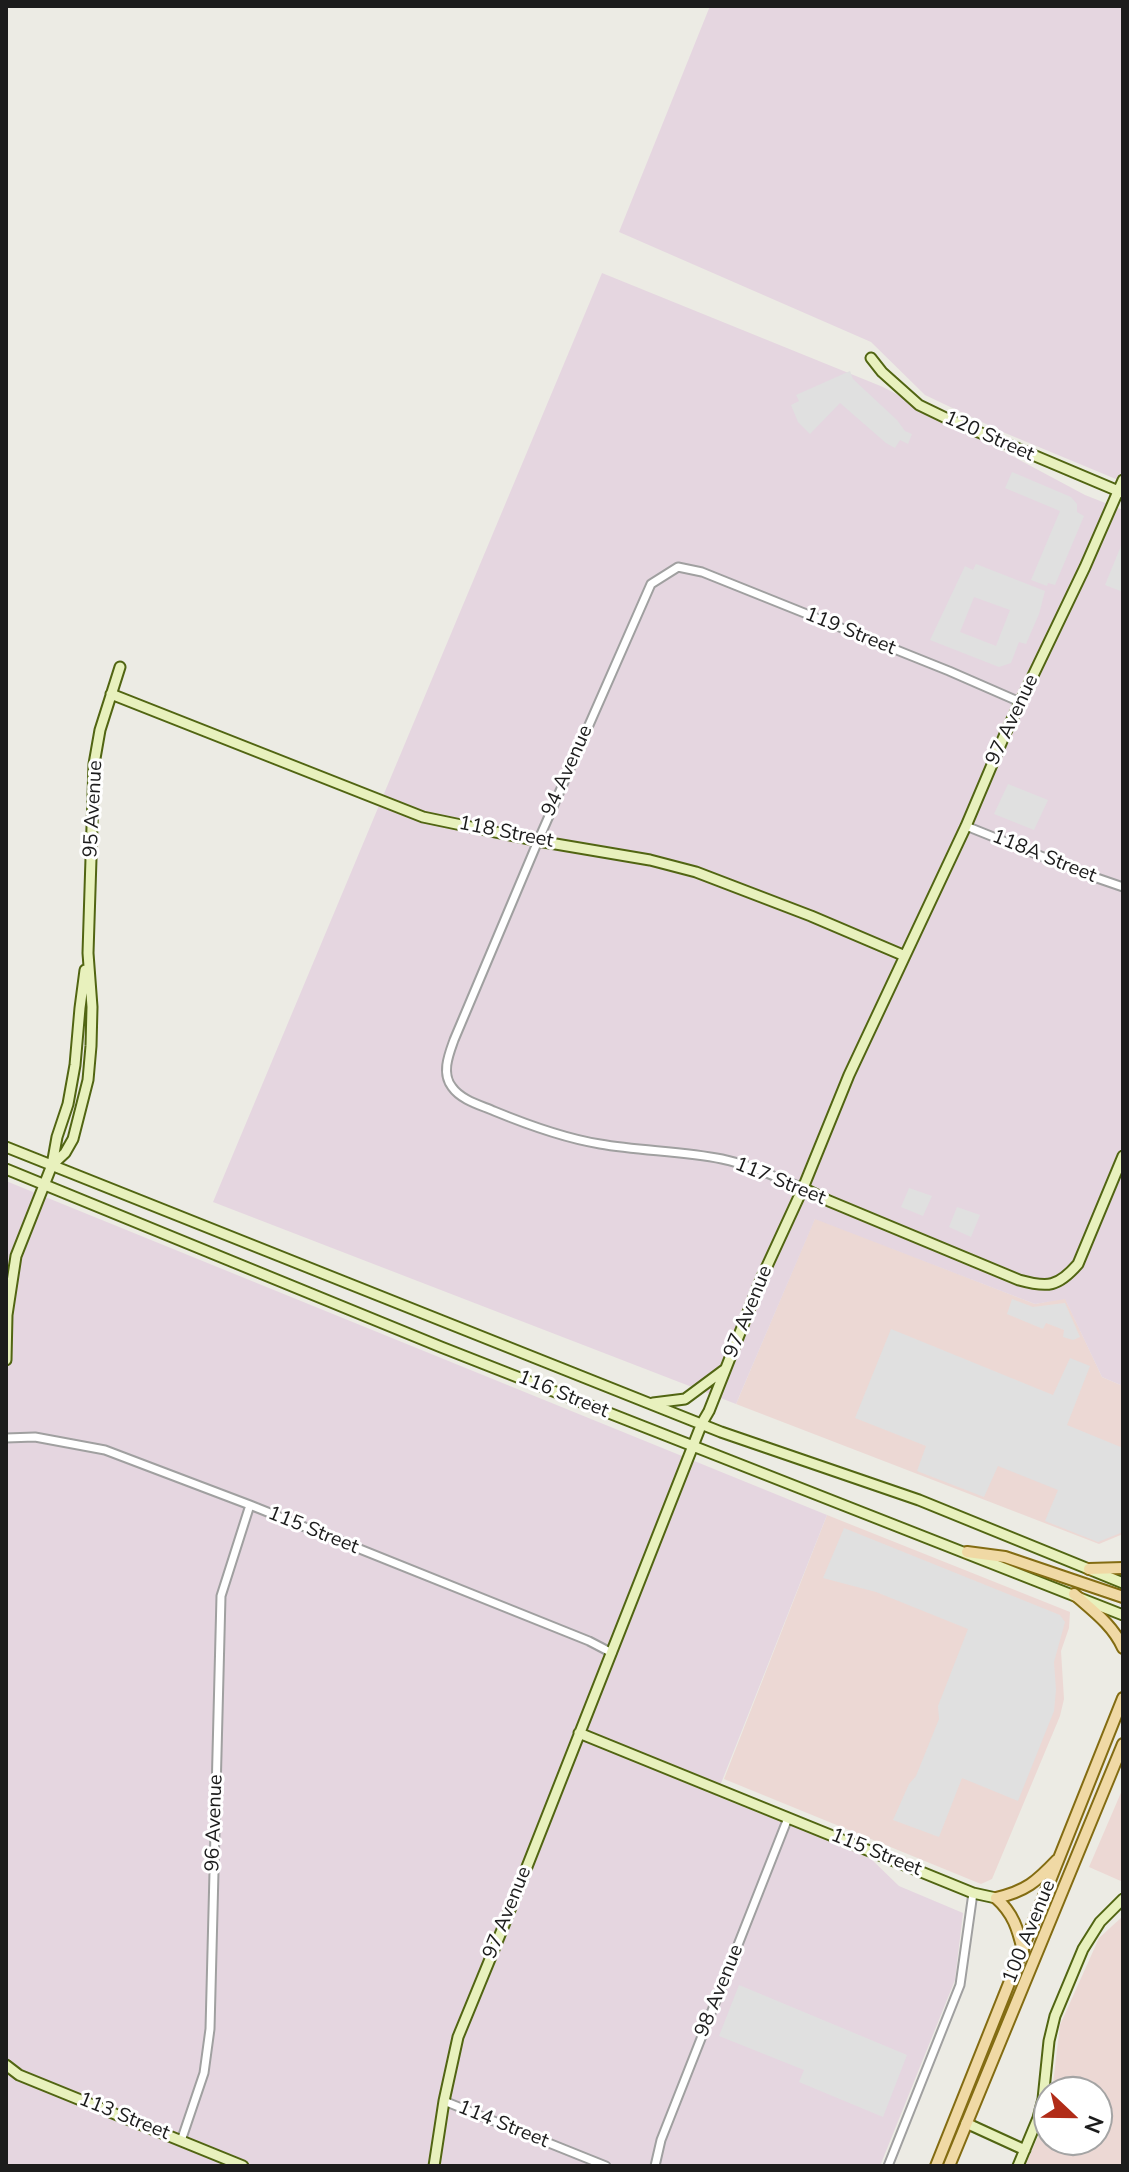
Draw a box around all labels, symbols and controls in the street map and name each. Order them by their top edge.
street label: 120 Street [940,407,1038,467]
street label: 119 Street [801,603,899,661]
street label: 97 Avenue [982,671,1044,769]
street label: 94 Avenue [537,722,599,820]
street label: 95 Avenue [79,760,109,858]
street label: 118 Street [457,812,555,854]
street label: 118A Street [988,825,1100,889]
street label: 117 Street [731,1153,829,1211]
street label: 97 Avenue [720,1262,778,1362]
street label: 116 Street [514,1366,612,1424]
street label: 115 Street [264,1502,362,1560]
street label: 96 Avenue [201,1774,229,1872]
street label: 115 Street [827,1824,925,1882]
street label: 97 Avenue [479,1863,537,1963]
street label: 100 Avenue [998,1877,1062,1987]
street label: 98 Avenue [691,1941,749,2041]
north arrow [1033,2076,1113,2156]
street label: 113 Street [75,2088,173,2146]
street label: 114 Street [454,2096,552,2154]
text: N [1076,2111,1110,2137]

